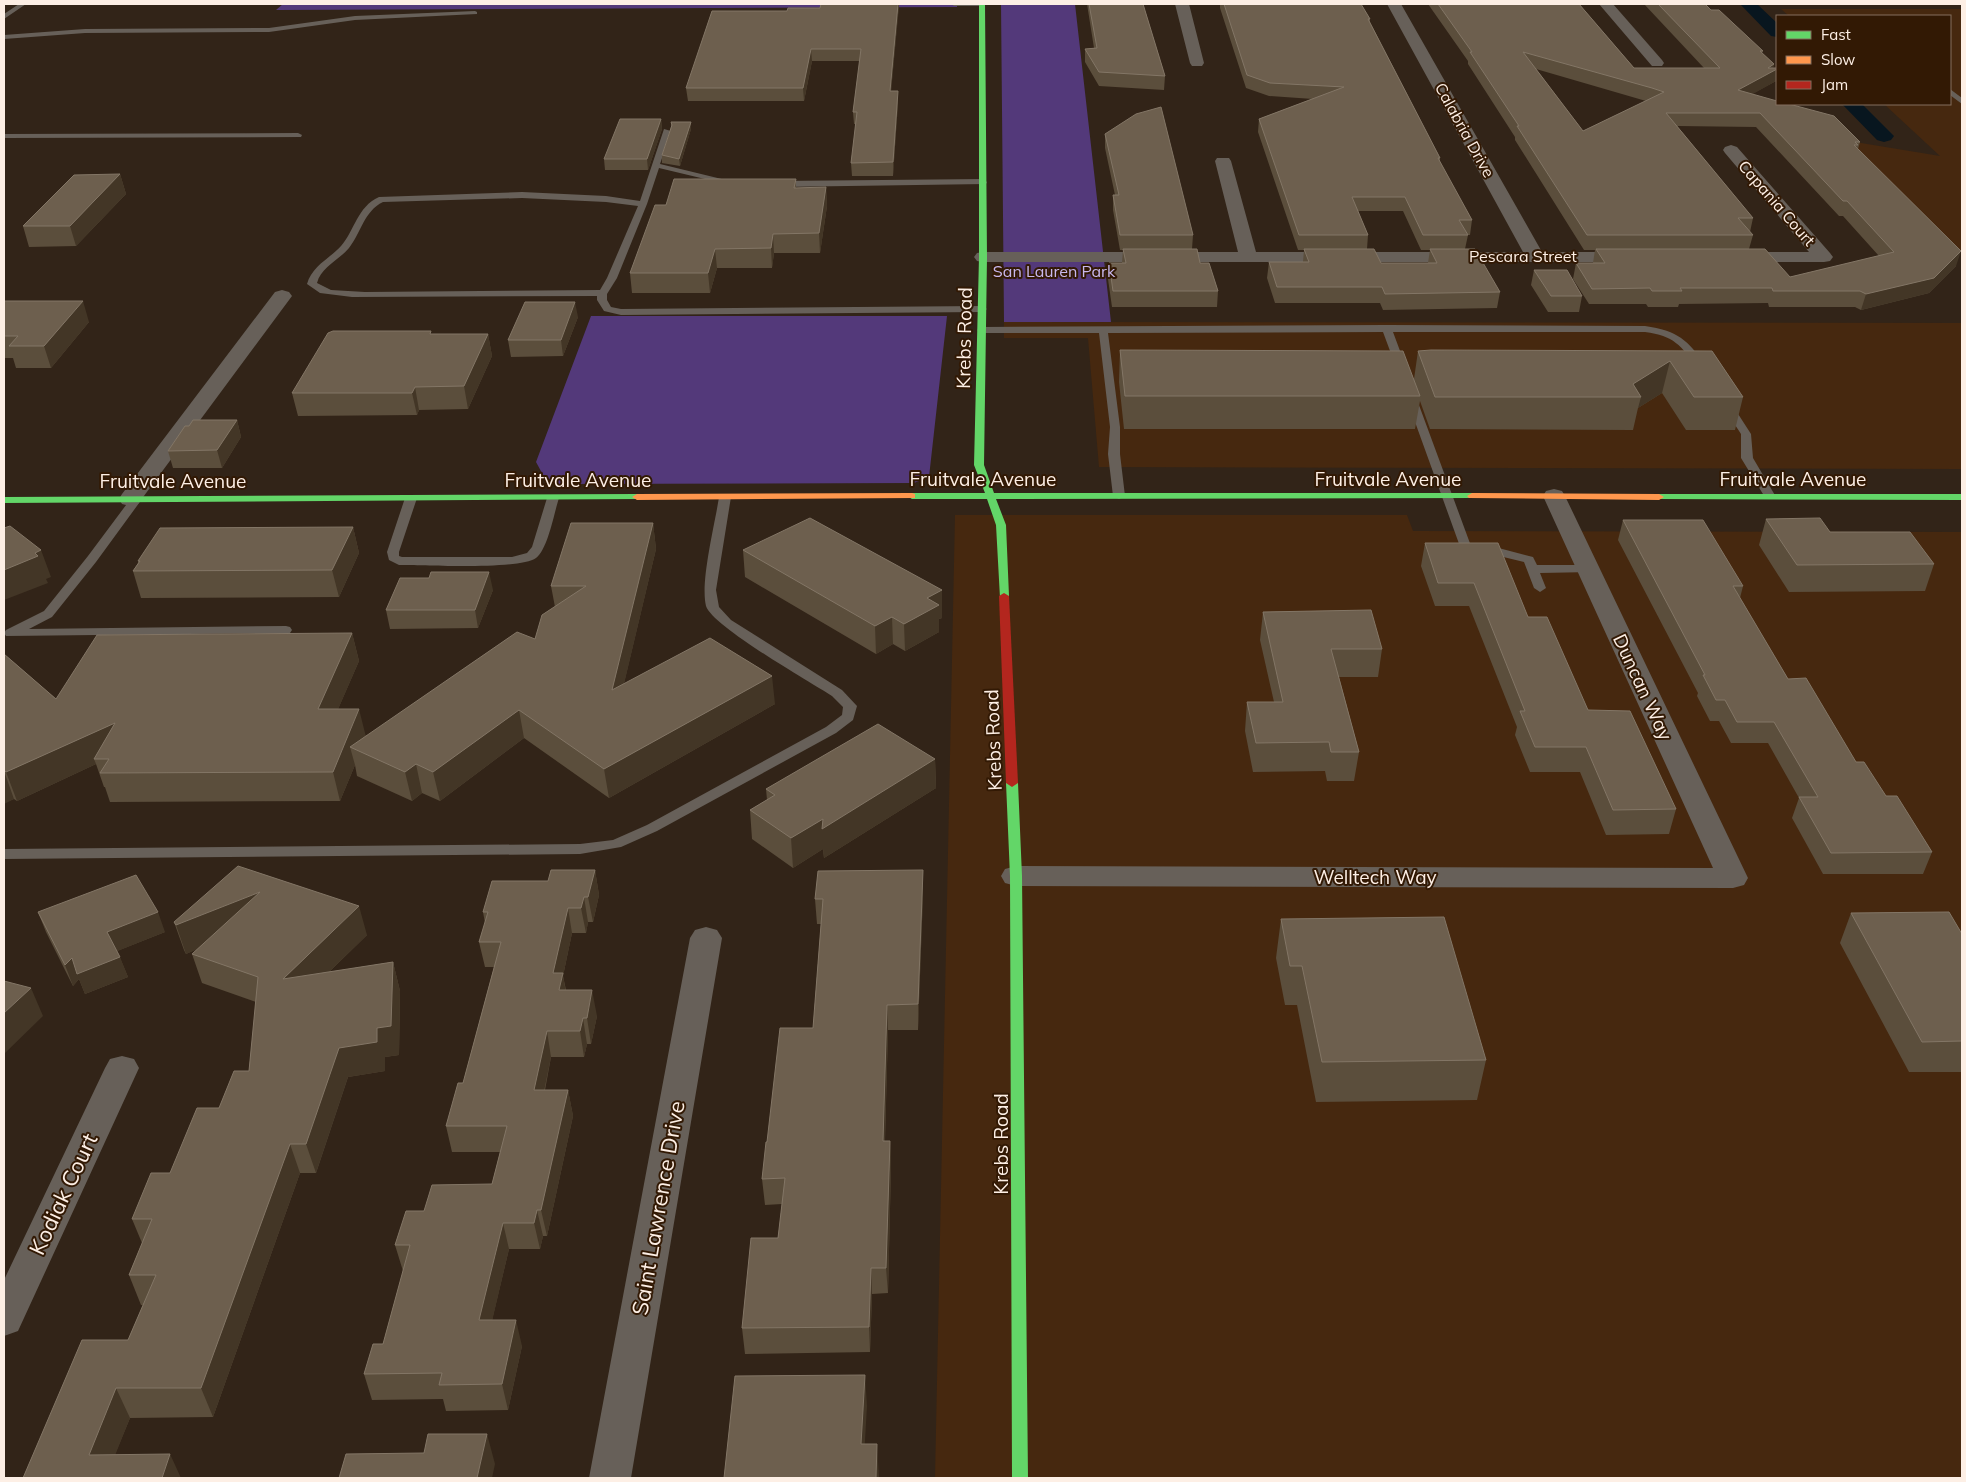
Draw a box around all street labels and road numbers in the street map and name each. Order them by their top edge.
street label: Calabria Drive [1431,79,1499,181]
street label: Capania Court [1734,156,1820,250]
street label: Pescara Street [1469,246,1577,266]
street label: Krebs Road [951,287,977,389]
street label: Fruitvale Avenue [910,467,1056,491]
street label: Fruitvale Avenue [1315,467,1461,491]
street label: Fruitvale Avenue [1720,467,1866,491]
street label: Fruitvale Avenue [505,468,651,492]
street label: Fruitvale Avenue [100,469,246,493]
street label: Duncan Way [1608,630,1678,744]
street label: Krebs Road [979,689,1007,791]
street label: Welltech Way [1313,865,1437,889]
street label: Krebs Road [989,1093,1013,1195]
street label: Saint Lawrence Drive [625,1099,691,1317]
street label: Kodiak Court [23,1129,103,1259]

